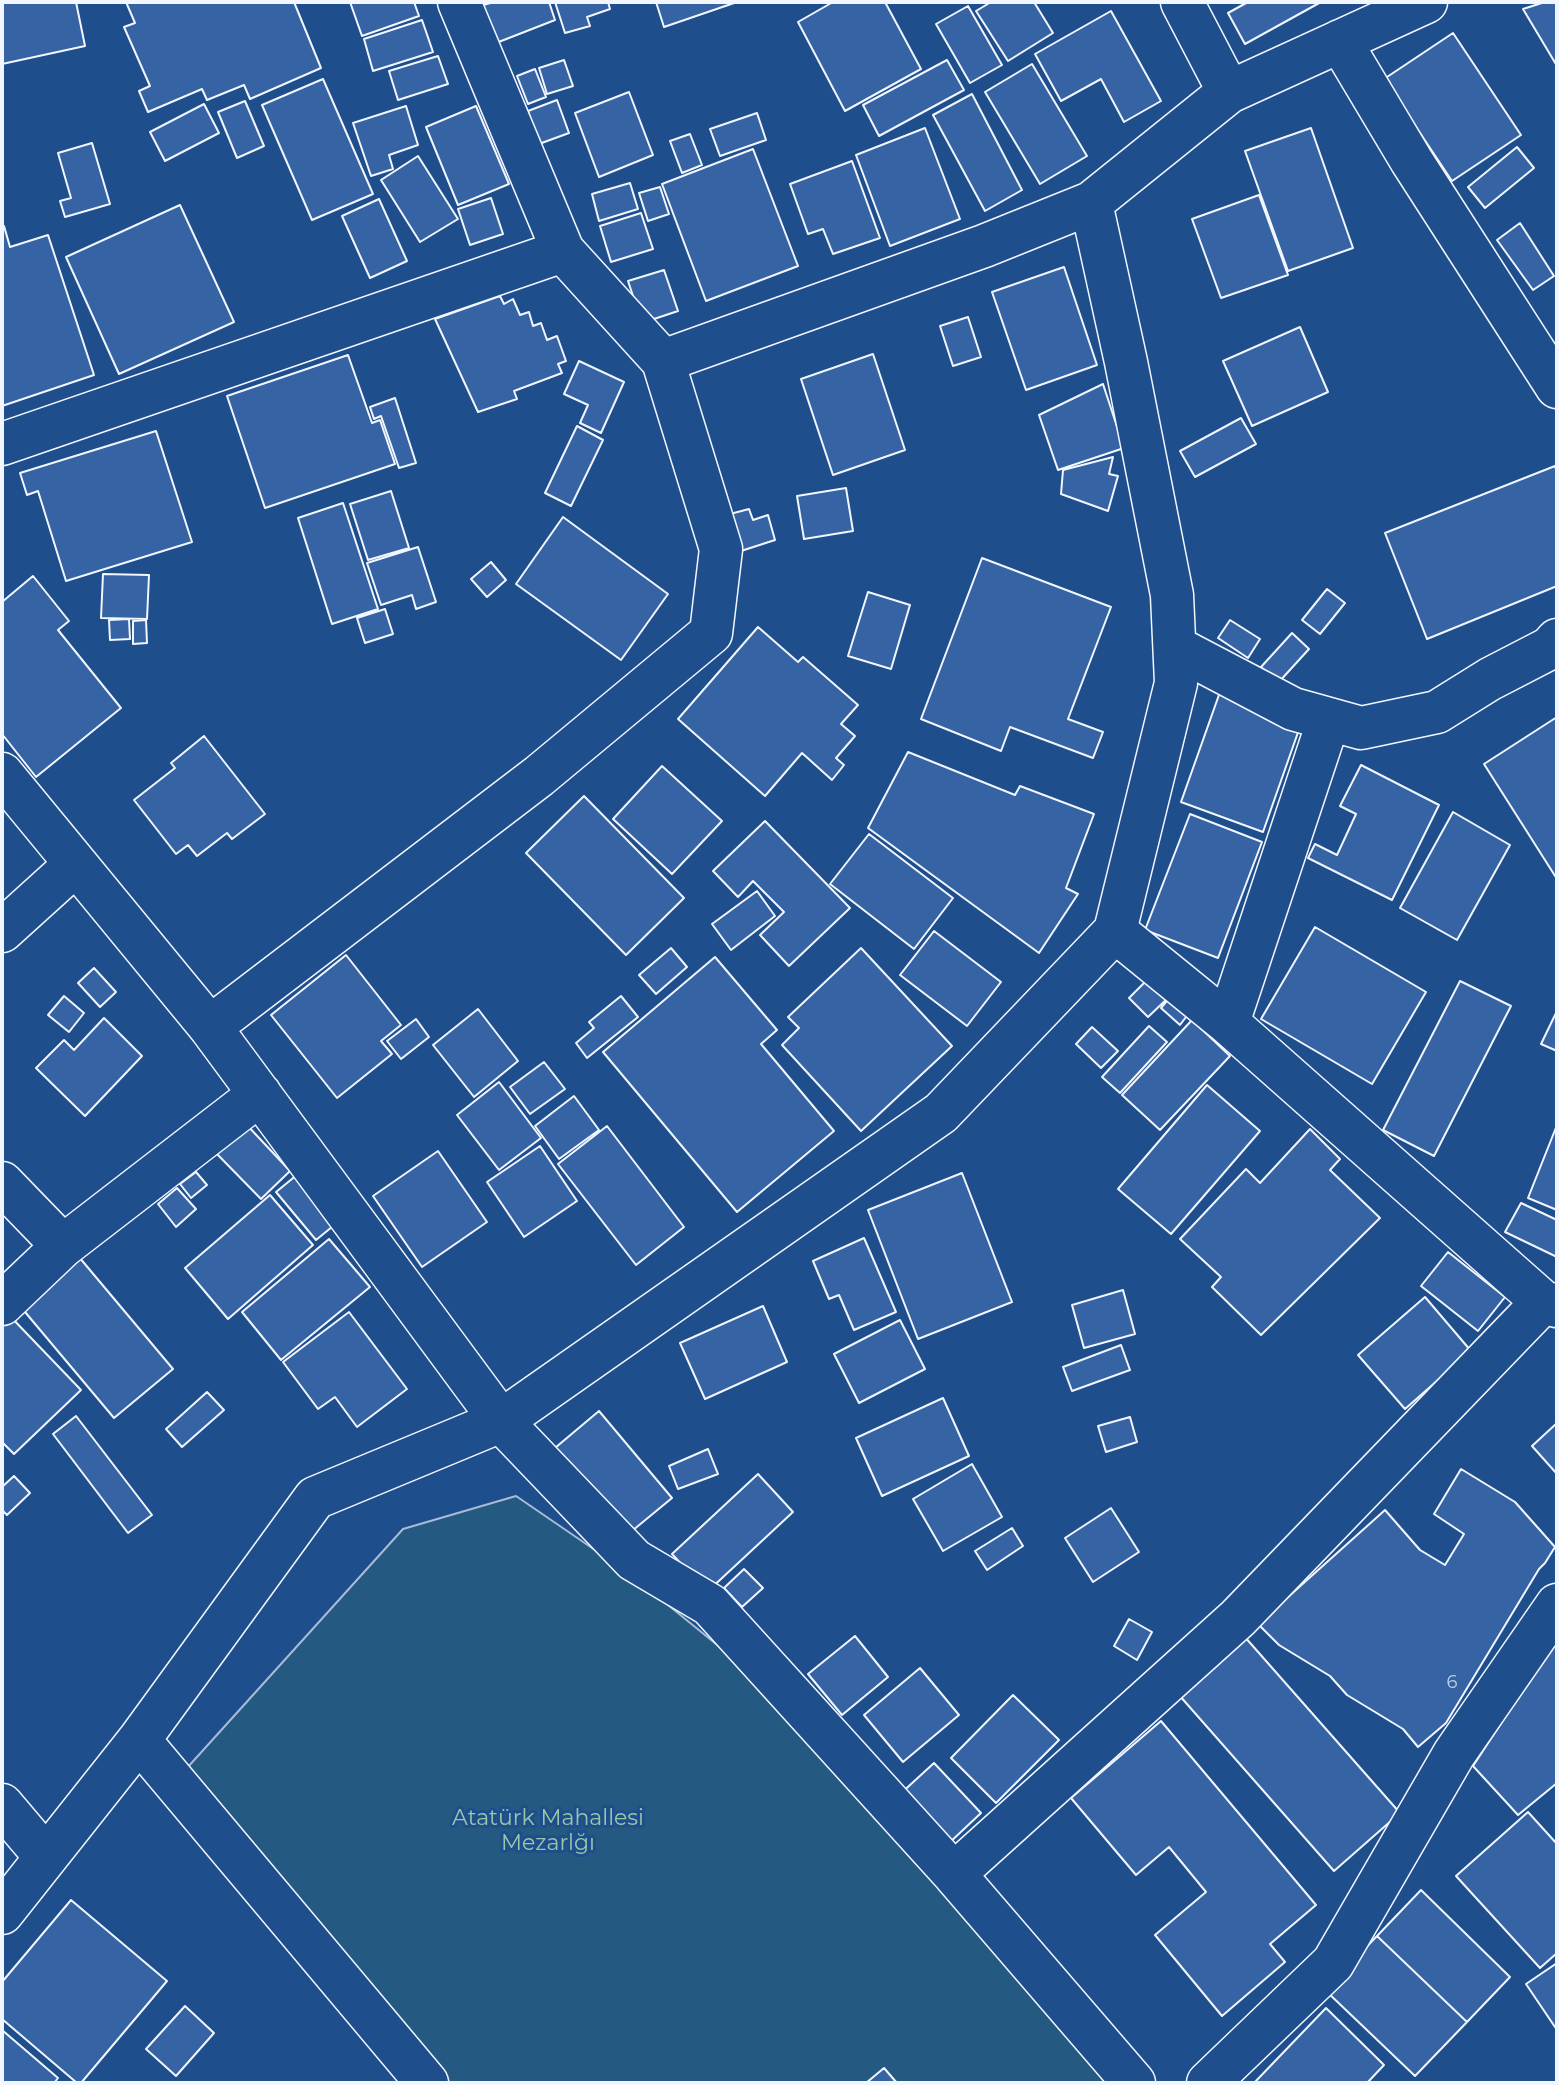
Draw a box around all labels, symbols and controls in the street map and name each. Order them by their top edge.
house number: 6 [1447,1672,1457,1694]
park label: Atatürk Mahallesi Mezarlğı [452,1806,644,1858]

